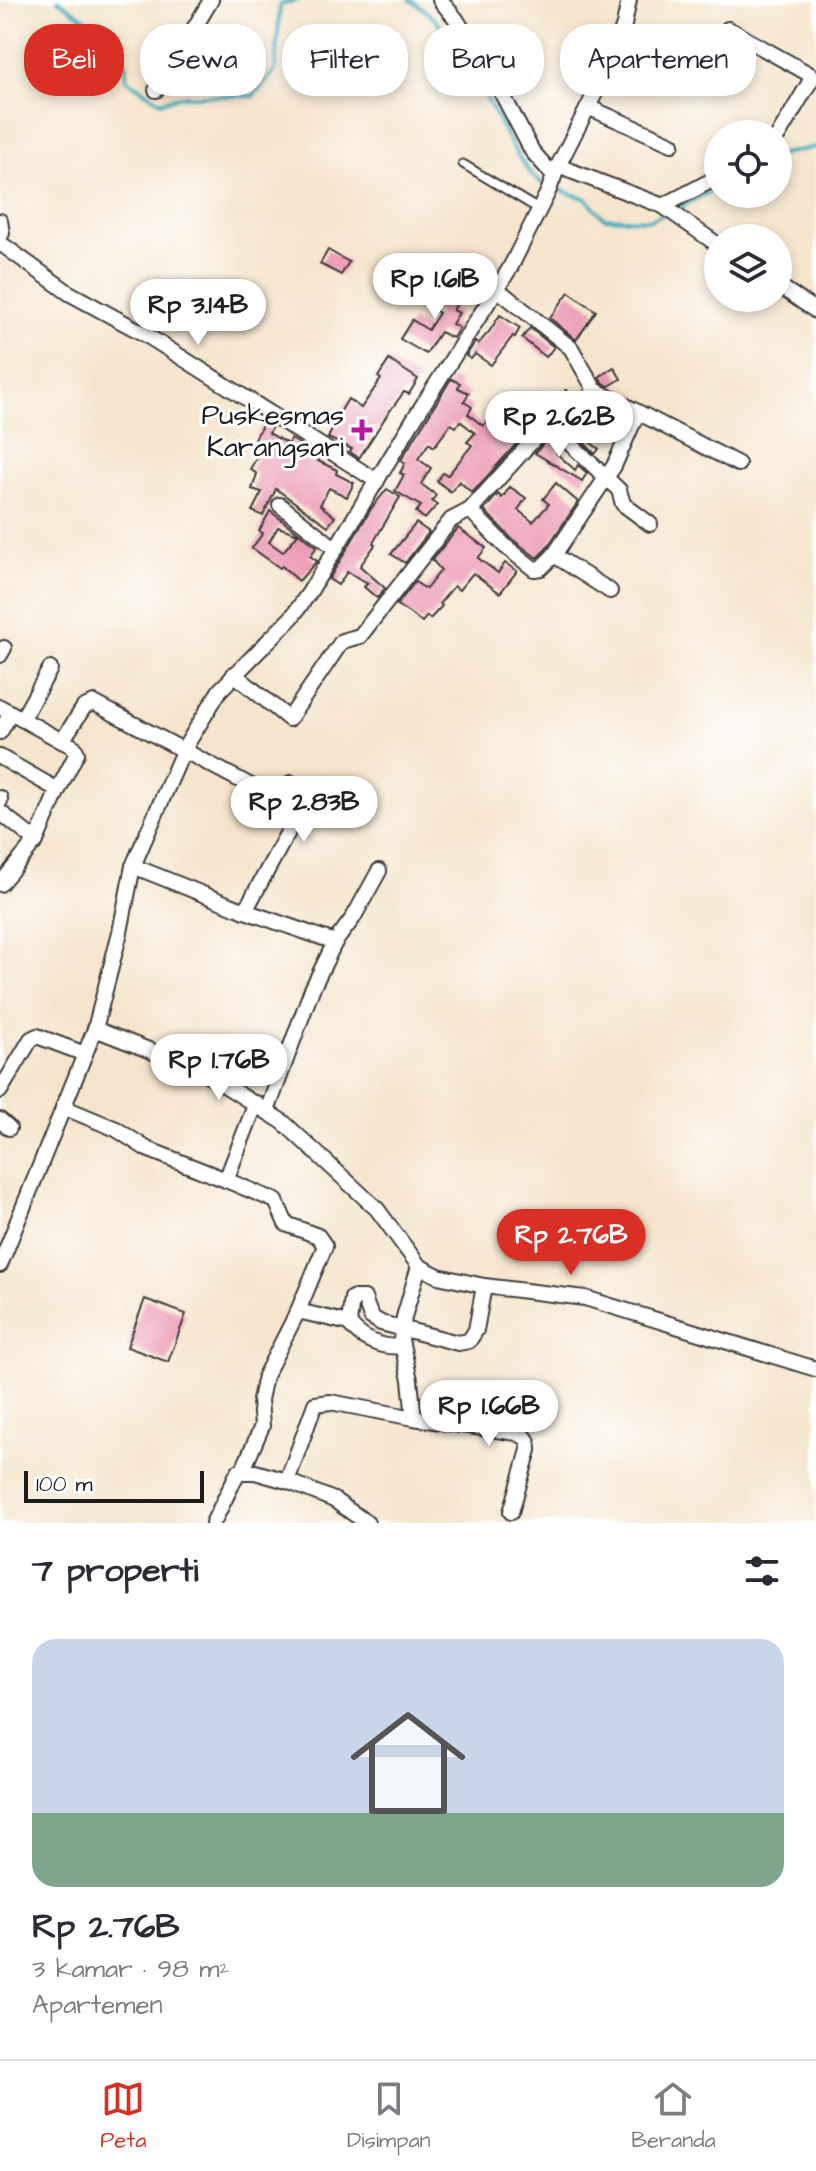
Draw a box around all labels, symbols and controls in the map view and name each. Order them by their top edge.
chip: Beli [24,24,124,96]
chip: Sewa [140,24,266,96]
chip: Filter [282,24,408,96]
chip: Baru [424,24,544,96]
chip: Apartemen [560,24,756,96]
map controls [704,120,792,312]
button: locate [704,120,792,208]
button: layers [704,224,792,312]
pin: Rp 1.61B [352,253,518,321]
text: Rp 1.61B [391,261,479,297]
pin: Rp 3.14B [115,279,281,347]
text: Rp 3.14B [148,287,248,323]
pin: Rp 2.62B [476,391,642,459]
place label: Puskesmas Karangsari [201,396,344,468]
text: Rp 2.62B [503,399,615,435]
marker: Puskesmas Karangsari [351,419,373,441]
pin: Rp 2.83B [221,776,387,844]
text: Rp 2.83B [249,784,359,820]
pin: Rp 1.76B [136,1034,302,1102]
text: Rp 1.76B [168,1042,270,1078]
pin: Rp 2.76B [488,1209,654,1277]
text: Rp 2.76B [515,1217,627,1253]
pin: Rp 1.66B [406,1380,572,1448]
text: Rp 1.66B [438,1388,540,1424]
scale bar [24,1467,204,1503]
text: 100 m [36,1469,93,1500]
text: 7 properti [32,1547,198,1595]
icon: filters [740,1549,784,1593]
icon: home [336,1691,480,1835]
text: Rp 2.76B [32,1903,179,1951]
text: 3 kamar · 98 m² [32,1951,229,1987]
text: Apartemen [32,1987,163,2023]
tab: Peta [100,2077,146,2156]
tab: Disimpan [347,2077,431,2156]
tab: Beranda [631,2077,716,2156]

